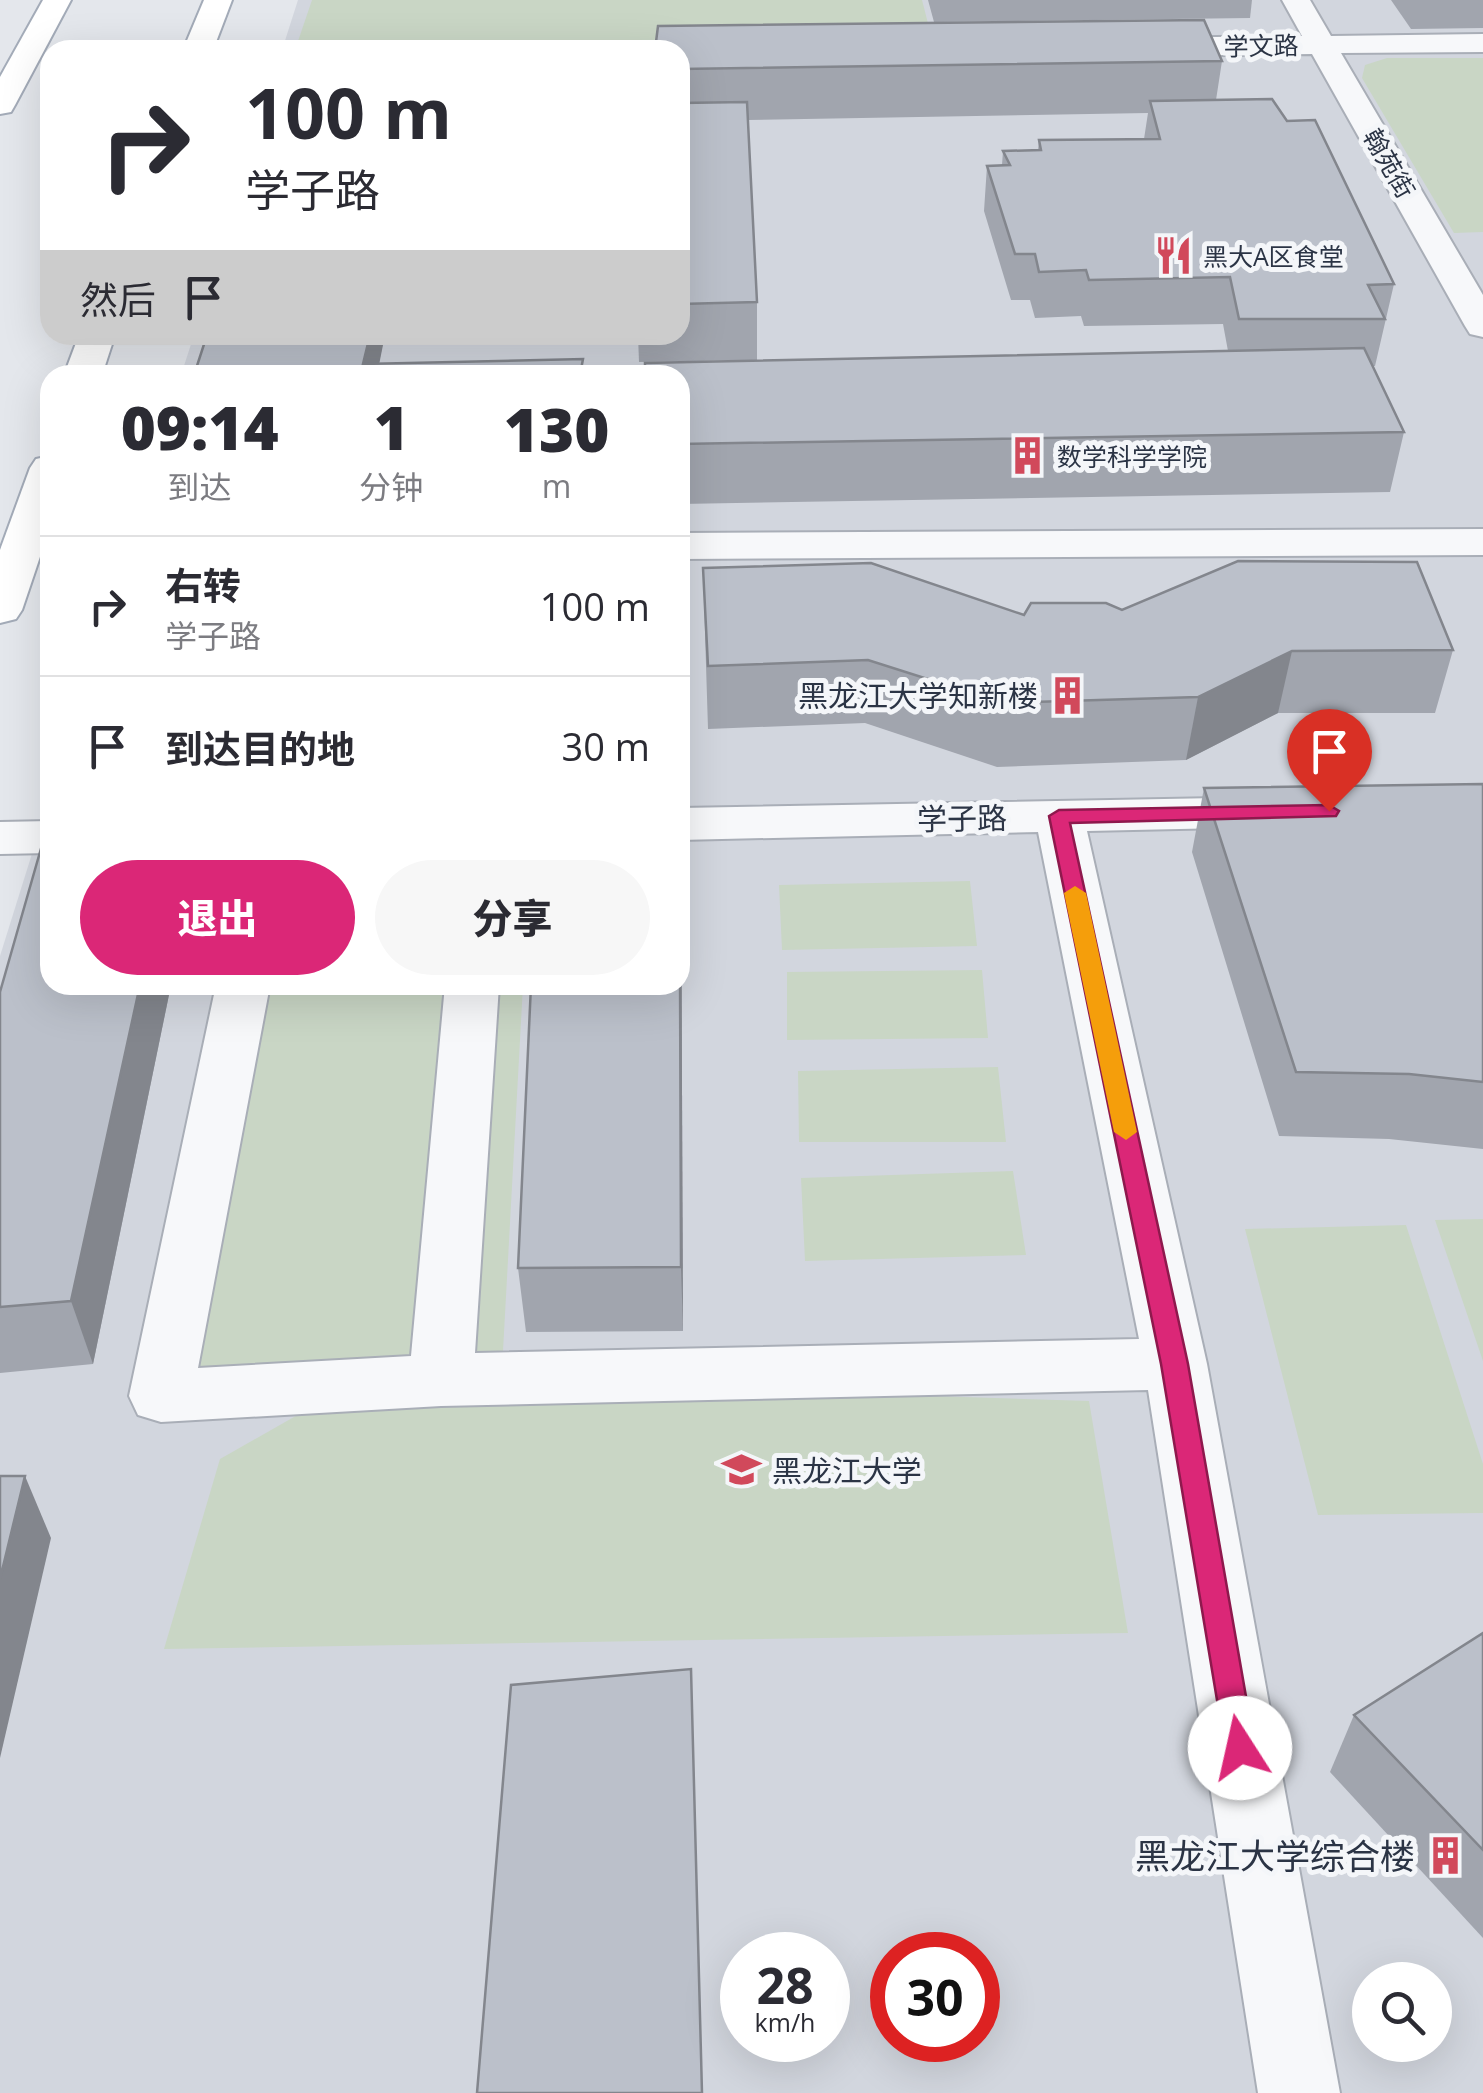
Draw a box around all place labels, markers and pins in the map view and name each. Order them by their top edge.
restaurant icon: 黑大A区食堂 [1152,235,1194,277]
place label: 黑大A区食堂 [1203,239,1344,273]
building icon: 数学科学学院 [1006,435,1048,477]
place label: 数学科学学院 [1057,439,1207,473]
building icon: 黑龙江大学知新楼 [1047,674,1089,716]
place label: 黑龙江大学知新楼 [798,675,1038,716]
pin [1287,709,1372,812]
school or university icon: 黑龙江大学 [721,1449,763,1491]
place label: 黑龙江大学 [772,1450,922,1491]
place label: 黑龙江大学综合楼 [1135,1832,1415,1879]
building icon: 黑龙江大学综合楼 [1424,1834,1466,1876]

